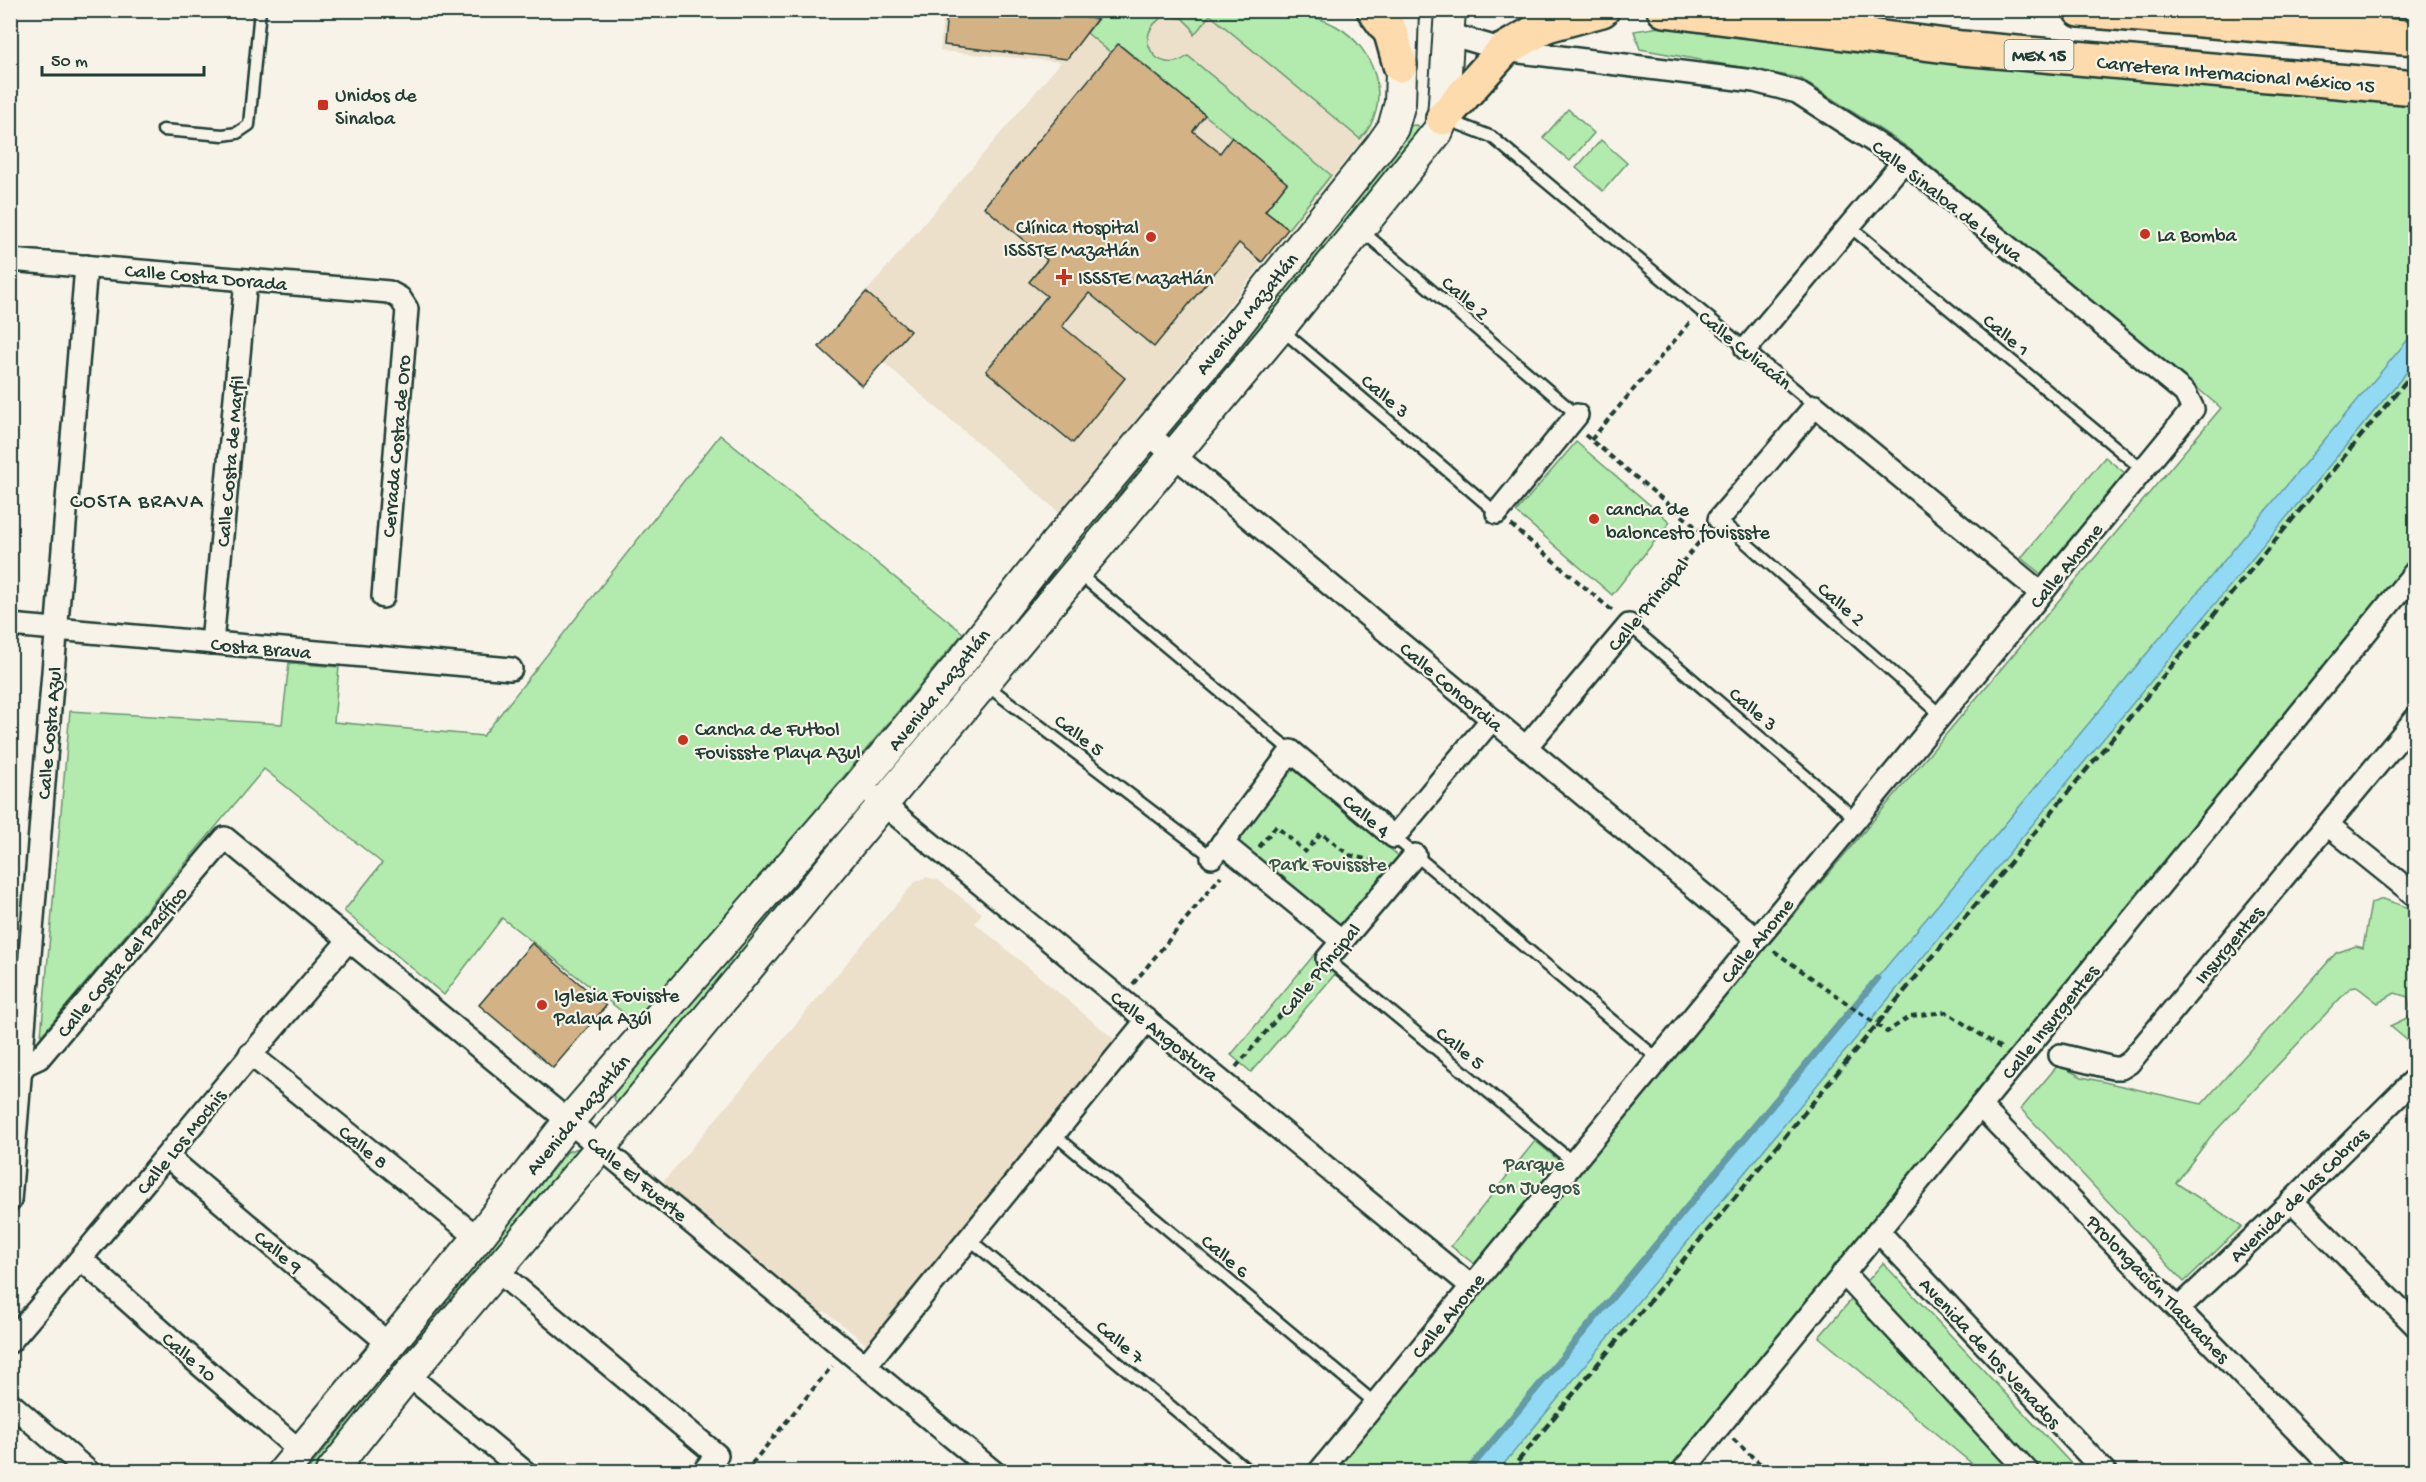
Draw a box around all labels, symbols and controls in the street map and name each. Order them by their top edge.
scale bar [42,39,204,77]
road number: MEX 15 [2004,40,2074,70]
text: 50 m [51,52,88,73]
street label: Carretera Internacional México 15 [2096,53,2376,100]
place label: Unidos de Sinaloa [335,86,417,132]
marker: Unidos de Sinaloa [316,98,330,112]
street label: Calle Sinaloa de Leyva [1866,137,2026,269]
place label: Clínica Hospital ISSSTE Mazatlán [1003,218,1139,264]
place label: La Bomba [2157,226,2238,249]
marker: La Bomba [2138,227,2152,241]
marker: Clínica Hospital ISSSTE Mazatlán [1144,230,1158,244]
street label: Avenida Mazatlán [1192,249,1305,381]
street label: Calle Costa Dorada [124,261,289,298]
marker: ISSSTE Mazatlán [1055,268,1073,286]
place label: ISSSTE Mazatlán [1078,269,1214,292]
street label: Calle 2 [1435,273,1492,327]
street label: Calle Culiacán [1693,307,1795,397]
street label: Calle 1 [1977,311,2033,363]
street label: Cerrada Costa de Oro [379,354,418,538]
street label: Calle 3 [1355,371,1413,425]
street label: Calle Costa de Marfil [214,375,251,548]
district label: COSTA BRAVA [70,491,204,516]
place label: cancha de baloncesto fovissste [1606,500,1771,546]
marker: cancha de baloncesto fovissste [1587,512,1601,526]
street label: Calle Ahome [2026,519,2110,615]
street label: Calle Principal [1604,555,1695,657]
street label: Calle 2 [1811,579,1868,633]
street label: Avenida Mazatlán [884,625,997,757]
street label: Costa Brava [209,635,313,666]
street label: Calle Concordia [1393,639,1507,739]
street label: Calle Costa Azul [34,666,69,800]
street label: Calle 3 [1723,684,1781,738]
street label: Calle 5 [1048,711,1107,763]
place label: Cancha de Futbol Fovissste Playa Azul [694,720,861,766]
marker: Cancha de Futbol Fovissste Playa Azul [676,733,690,747]
street label: Calle 4 [1336,791,1394,845]
park label: Park Fovissste [1268,855,1387,878]
street label: Calle Costa del Pacífico [54,883,194,1044]
street label: Calle Ahome [1717,894,1801,990]
street label: Insurgentes [2191,902,2270,990]
street label: Calle Principal [1276,920,1367,1022]
street label: Calle Insurgentes [1998,961,2105,1085]
place label: Iglesia Fovisste Palaya Azúl [553,986,680,1032]
street label: Calle Angostura [1104,987,1222,1089]
marker: Iglesia Fovisste Palaya Azúl [535,998,549,1012]
street label: Calle 5 [1430,1023,1488,1076]
street label: Avenida Mazatlán [523,1051,637,1181]
street label: Calle Los Mochis [133,1085,233,1201]
street label: Calle 8 [332,1122,391,1176]
street label: Avenida de las Cobras [2226,1124,2375,1269]
street label: Calle El Fuerte [581,1133,691,1229]
park label: Parque con Juegos [1489,1155,1580,1201]
street label: Prolongación Tlacuaches [2079,1211,2234,1370]
street label: Calle 9 [248,1227,306,1280]
street label: Calle 6 [1195,1231,1253,1285]
street label: Calle Ahome [1408,1269,1492,1365]
street label: Avenida de los Venados [1913,1274,2065,1435]
street label: Calle 7 [1090,1317,1148,1371]
street label: Calle 10 [156,1329,220,1389]

